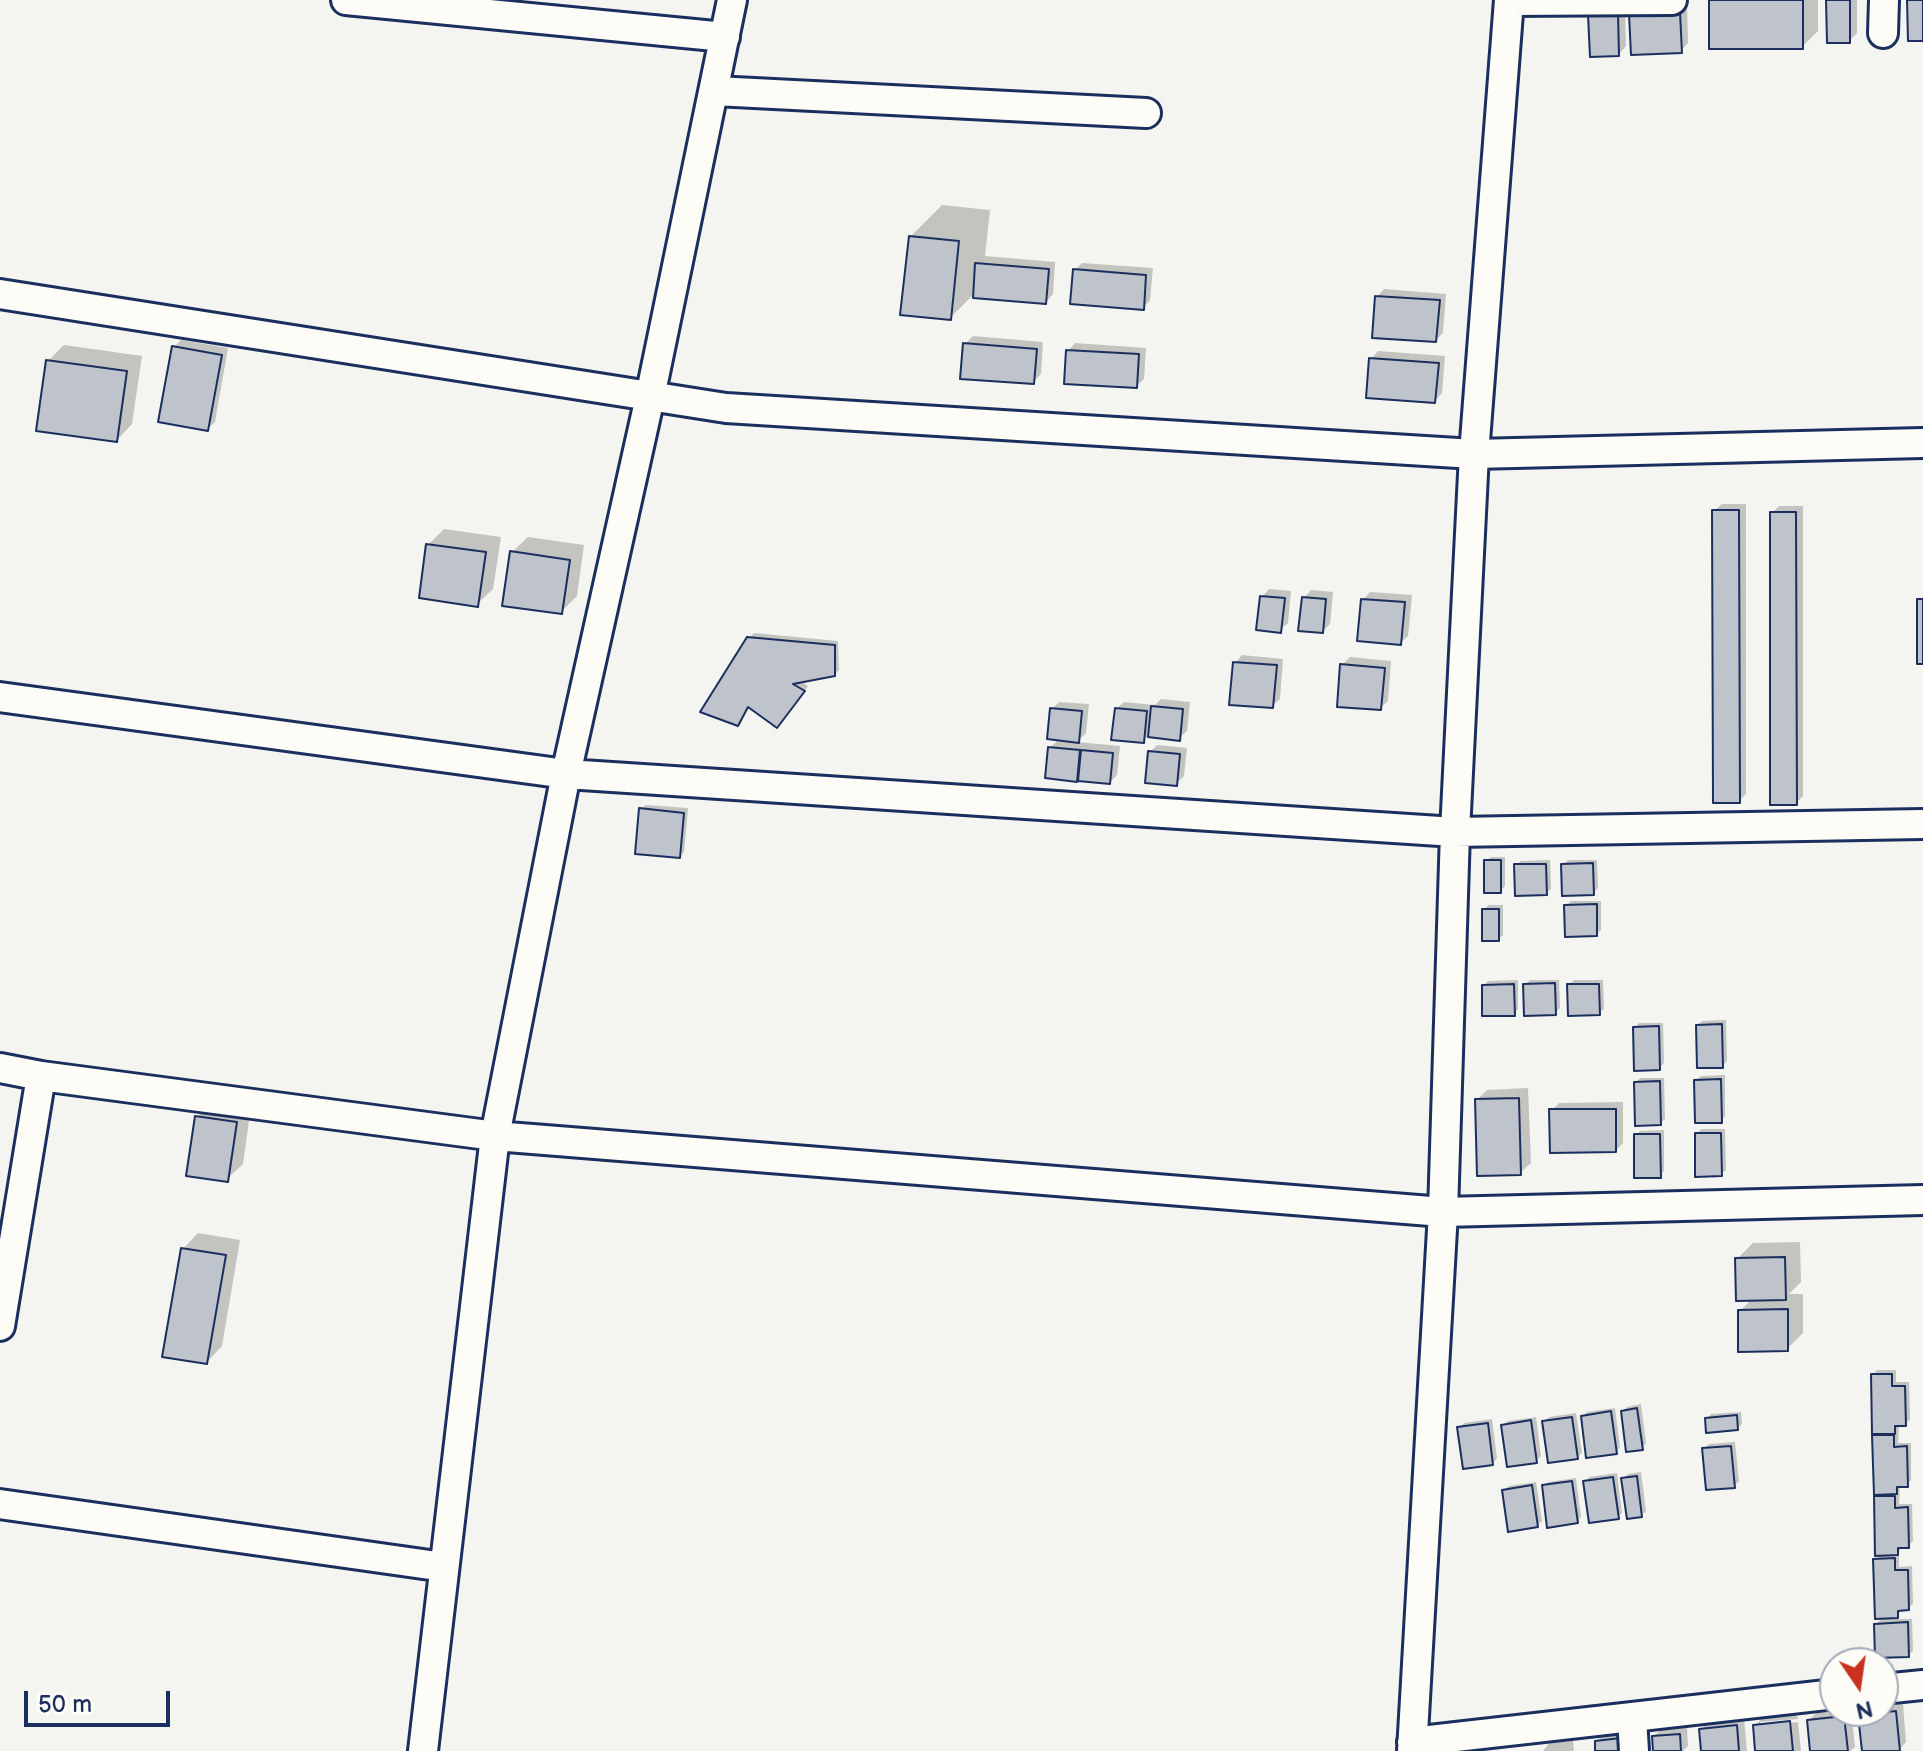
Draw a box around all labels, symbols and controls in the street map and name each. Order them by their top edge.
north arrow [1819,1647,1899,1727]
scale bar [28,1675,174,1725]
text: 50 m [38,1690,92,1719]
text: N [1853,1694,1875,1724]

